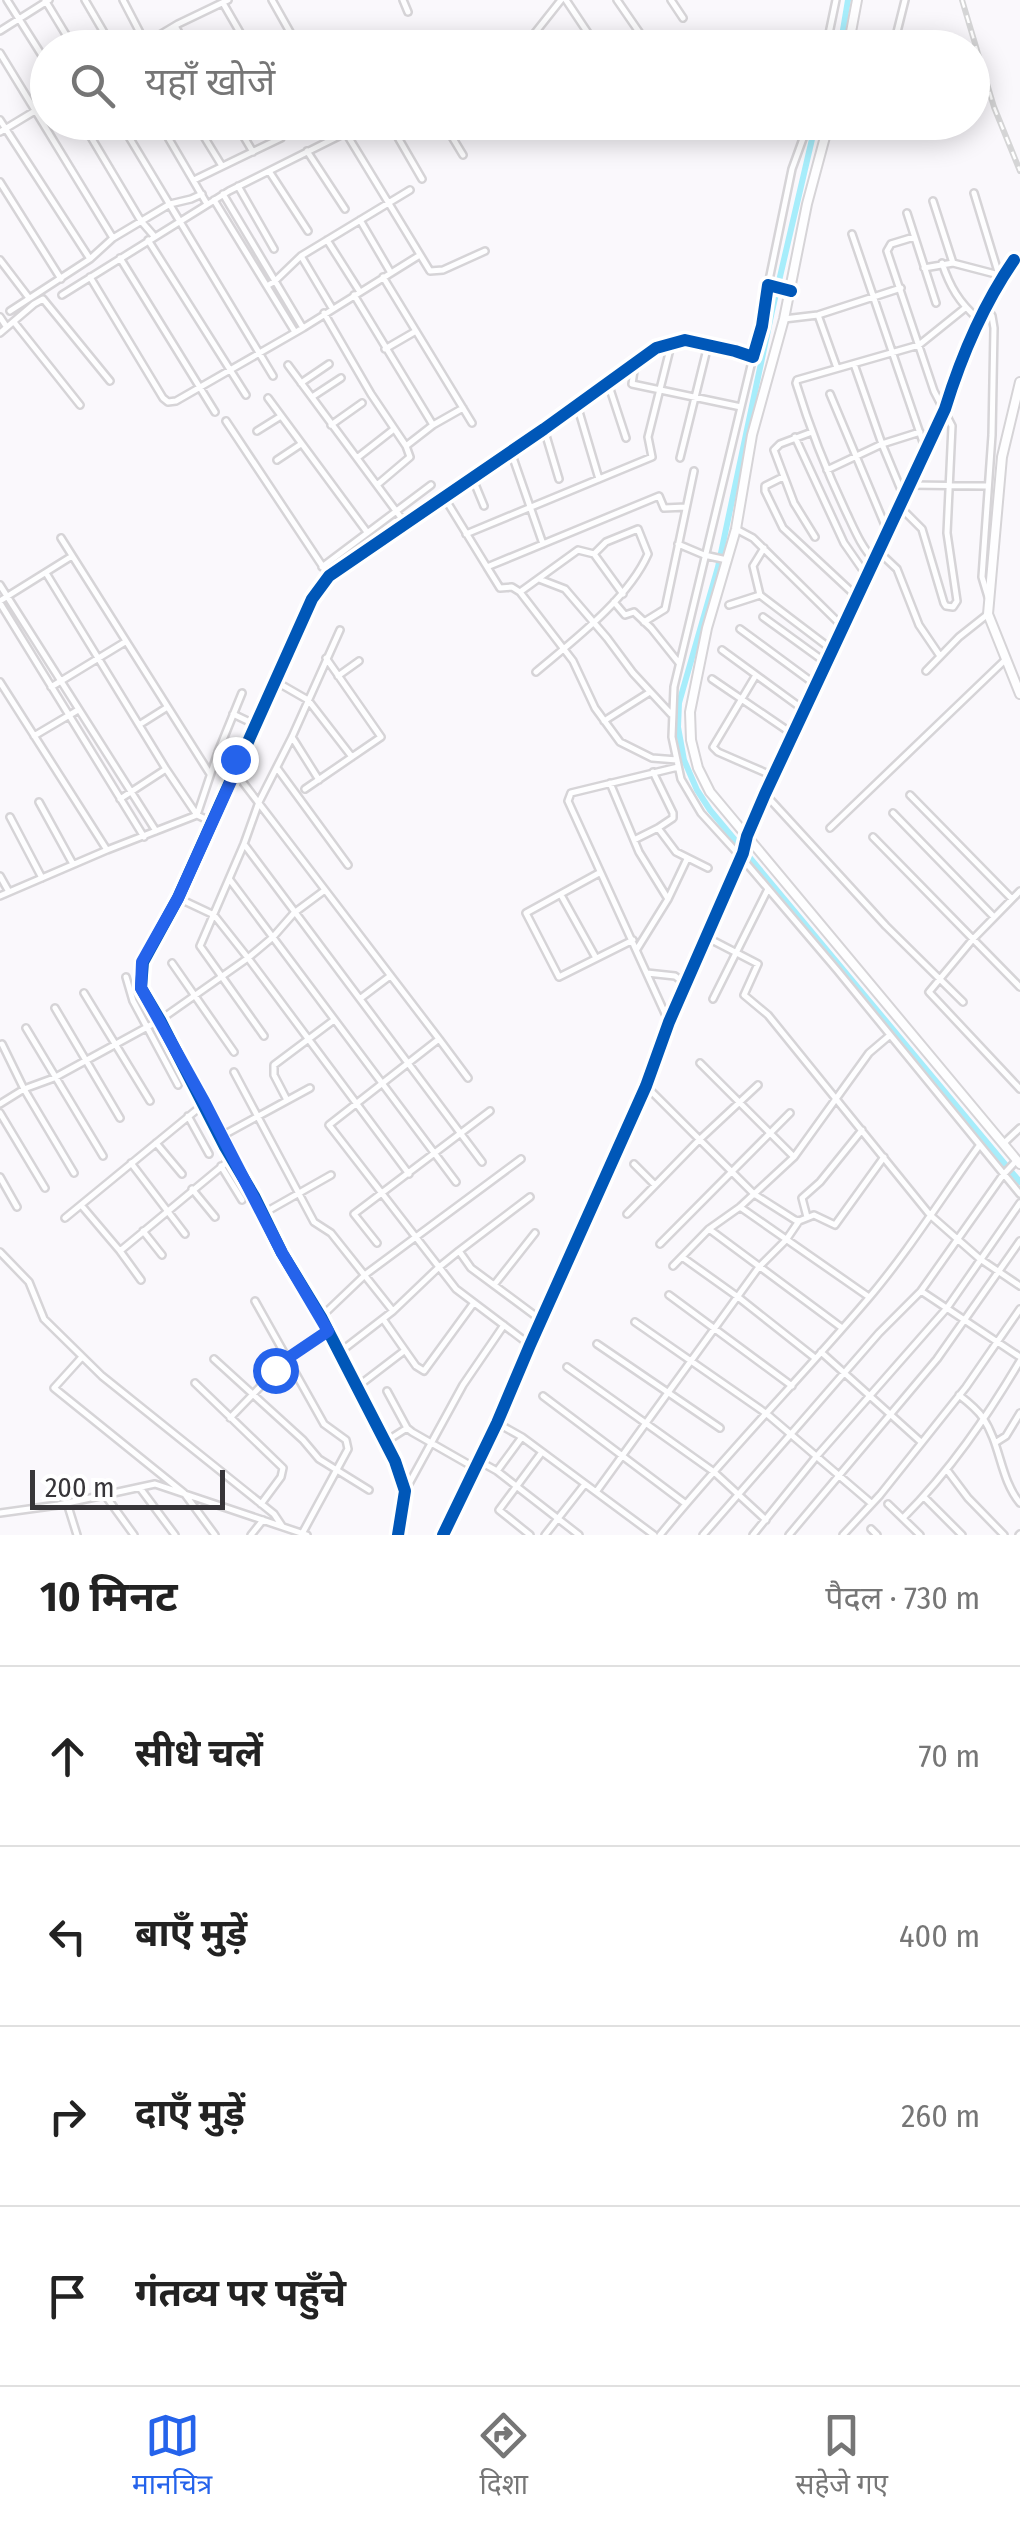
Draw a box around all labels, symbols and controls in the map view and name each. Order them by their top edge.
search box [30,30,990,140]
icon: search [65,58,120,113]
text: यहाँ खोजें [145,59,275,105]
route end [213,737,259,783]
route start [253,1348,299,1394]
scale bar [30,1465,225,1510]
text: 200 m [45,1471,115,1504]
text: 10 मिनट [40,1572,178,1622]
text: पैदल · 730 m [825,1579,980,1617]
icon: ahead [40,1729,95,1784]
text: सीधे चलें [135,1730,263,1776]
text: 70 m [919,1737,980,1775]
icon: left [40,1909,95,1964]
text: बाएँ मुड़ें [135,1910,247,1956]
text: 400 m [899,1917,980,1955]
icon: right [40,2089,95,2144]
text: दाएँ मुड़ें [135,2090,245,2136]
text: 260 m [901,2097,980,2135]
icon: arrive [40,2269,95,2324]
text: गंतव्य पर पहुँचे [135,2270,346,2316]
tab: मानचित्र [132,2408,212,2505]
tab: दिशा [476,2408,531,2505]
tab: सहेजे गए [796,2408,888,2505]

